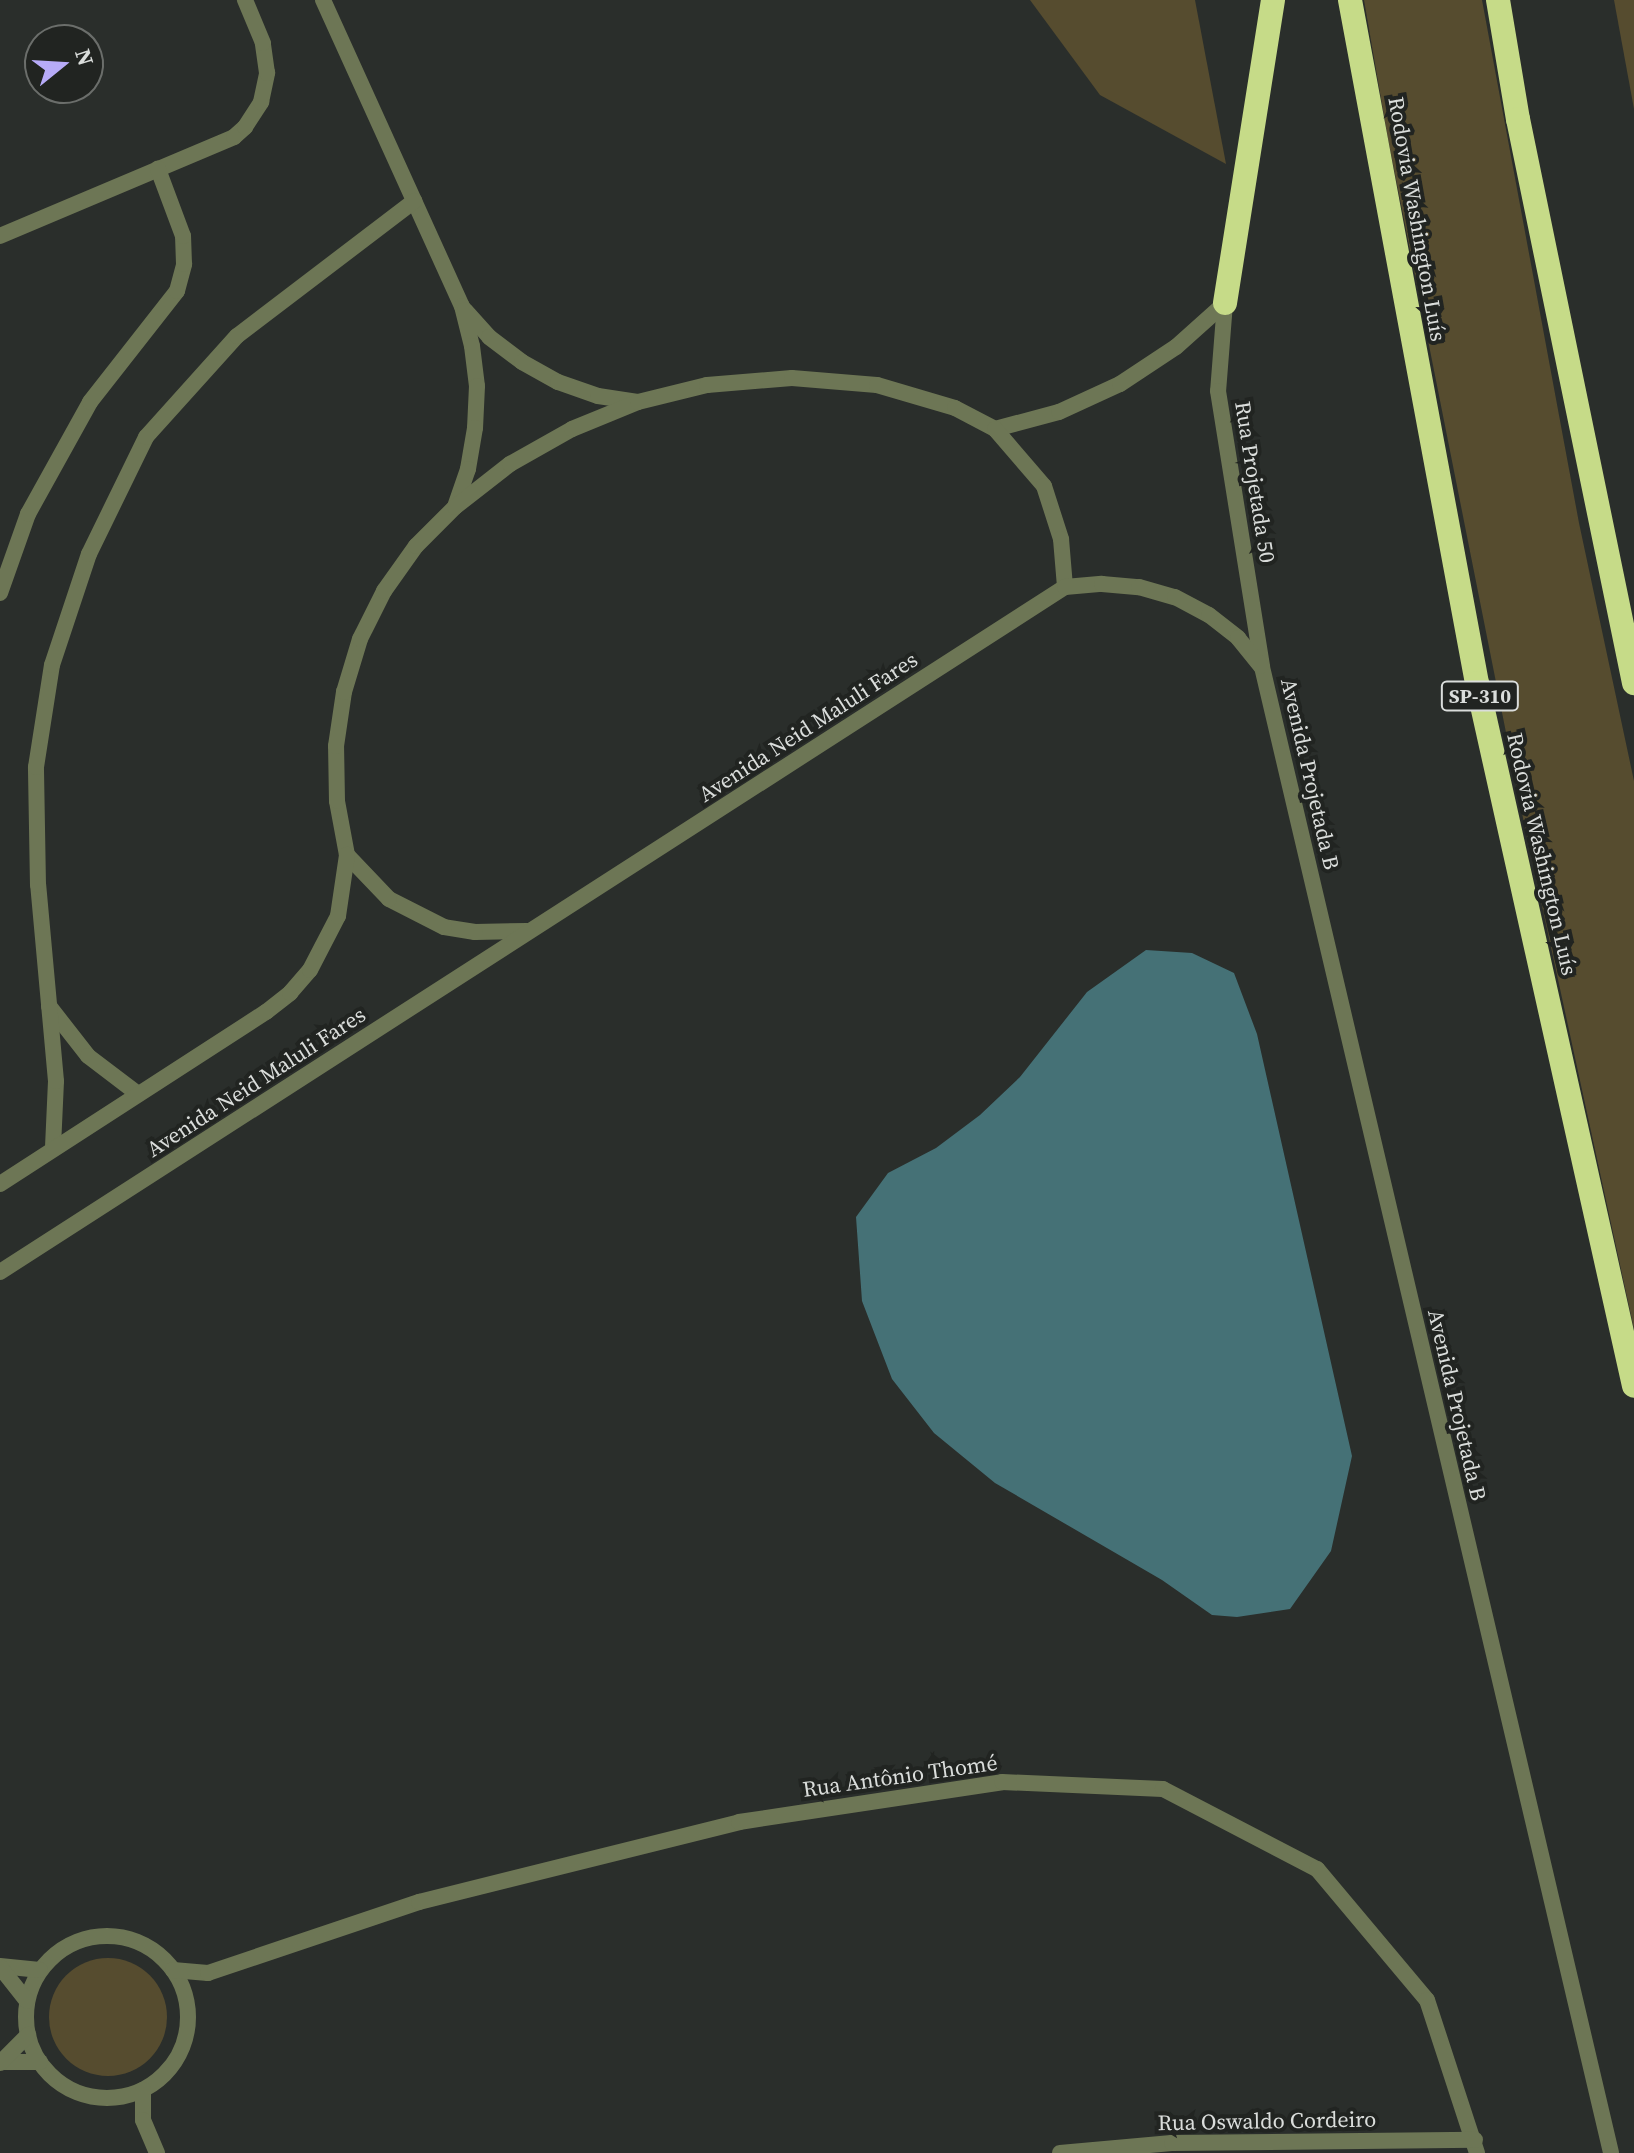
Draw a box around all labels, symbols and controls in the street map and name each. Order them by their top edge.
north arrow [24,24,104,104]
text: N [68,45,102,69]
street label: Rodovia Washington Luís [1382,94,1452,344]
street label: Rua Projetada 50 [1229,399,1281,565]
street label: Avenida Neid Maluli Fares [694,646,922,808]
street label: Avenida Projetada B [1275,676,1345,872]
road number: SP-310 [1440,680,1520,712]
street label: Rodovia Washington Luís [1501,730,1583,978]
street label: Avenida Neid Maluli Fares [142,1001,370,1163]
street label: Avenida Projetada B [1422,1307,1492,1503]
street label: Rua Antônio Thomé [801,1749,999,1803]
street label: Rua Oswaldo Cordeiro [1157,2106,1377,2136]

